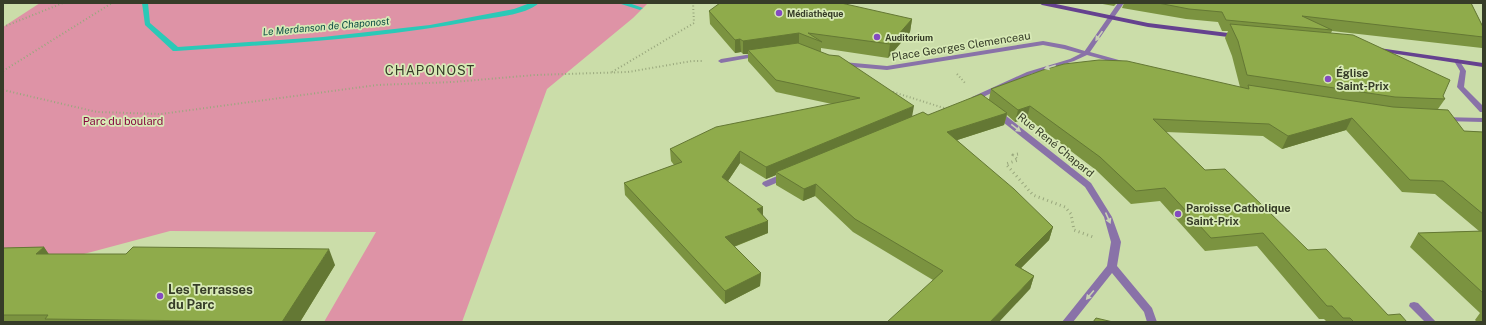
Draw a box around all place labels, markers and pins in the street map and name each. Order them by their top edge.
marker: Médiathèque [774,8,784,18]
place label: Médiathèque [787,8,843,19]
marker: Auditorium [872,32,882,42]
place label: Auditorium [885,32,933,43]
place label: Église Saint-Prix [1336,66,1389,92]
marker: Église Saint-Prix [1323,74,1333,84]
place label: Paroisse Catholique Saint-Prix [1186,202,1291,227]
marker: Paroisse Catholique Saint-Prix [1173,209,1183,219]
place label: Les Terrasses du Parc [168,282,253,312]
marker: Les Terrasses du Parc [155,291,165,301]

